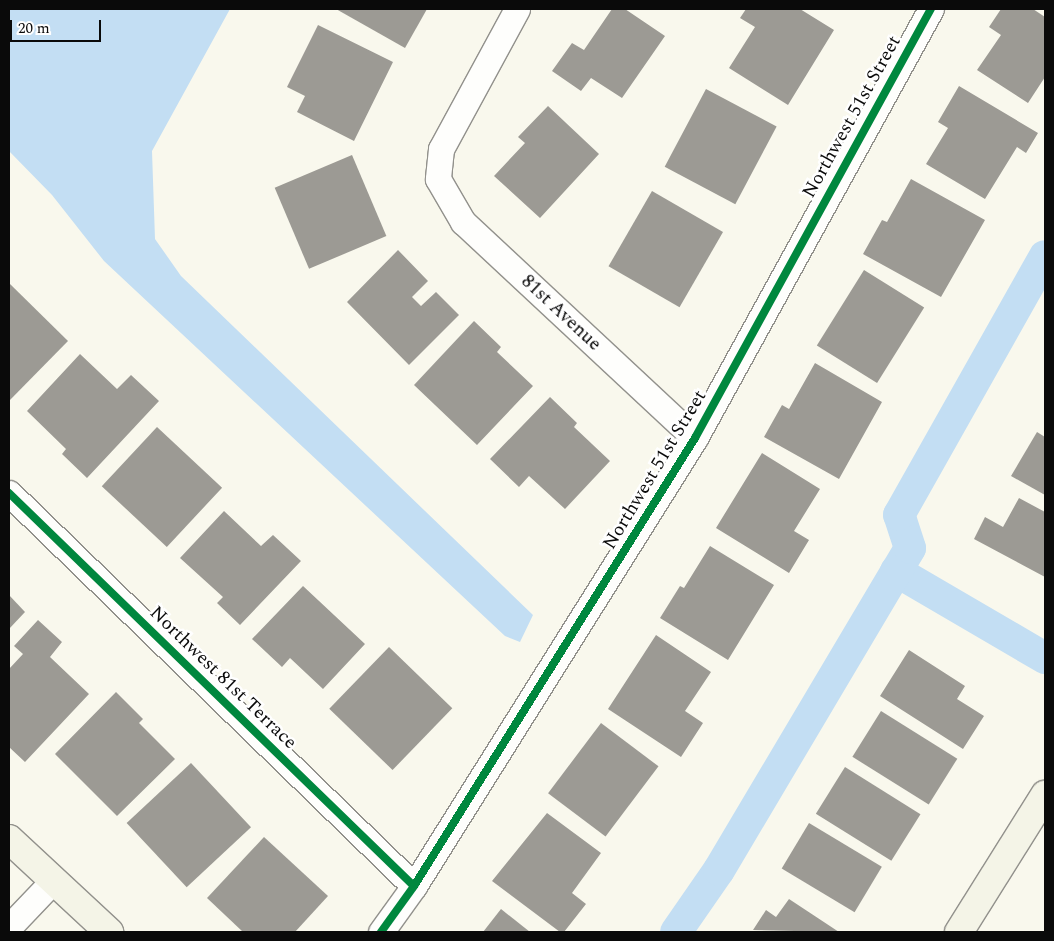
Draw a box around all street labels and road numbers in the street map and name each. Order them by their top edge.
street label: Northwest 51st Street [798,32,906,202]
street label: 81st Avenue [516,270,606,356]
street label: Northwest 51st Street [598,386,712,554]
street label: Northwest 81st Terrace [145,602,301,754]

